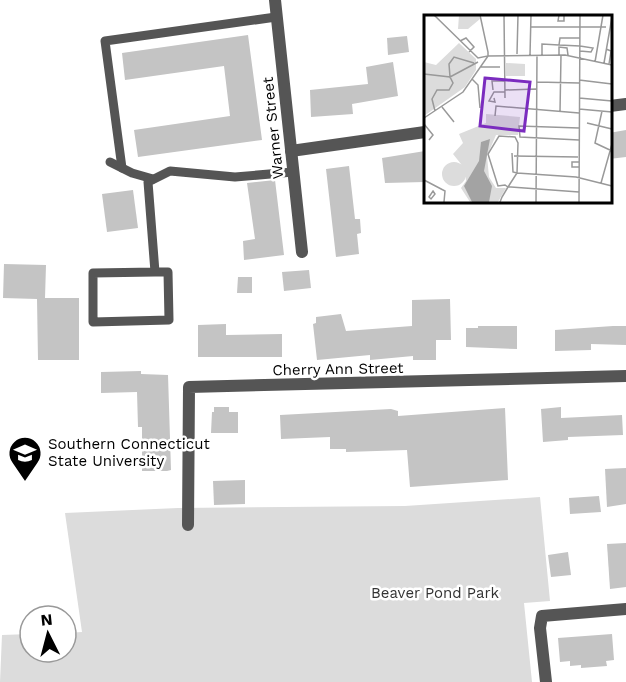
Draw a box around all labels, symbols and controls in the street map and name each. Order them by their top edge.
inset map [424,15,611,202]
street label: Warner Street [259,75,287,180]
street label: Cherry Ann Street [272,359,404,379]
school or university icon: Southern Connecticut State University [7,435,43,482]
place label: Southern Connecticut State University [48,435,210,470]
park label: Beaver Pond Park [371,584,500,602]
north arrow [18,604,78,664]
text: N [40,610,53,630]

